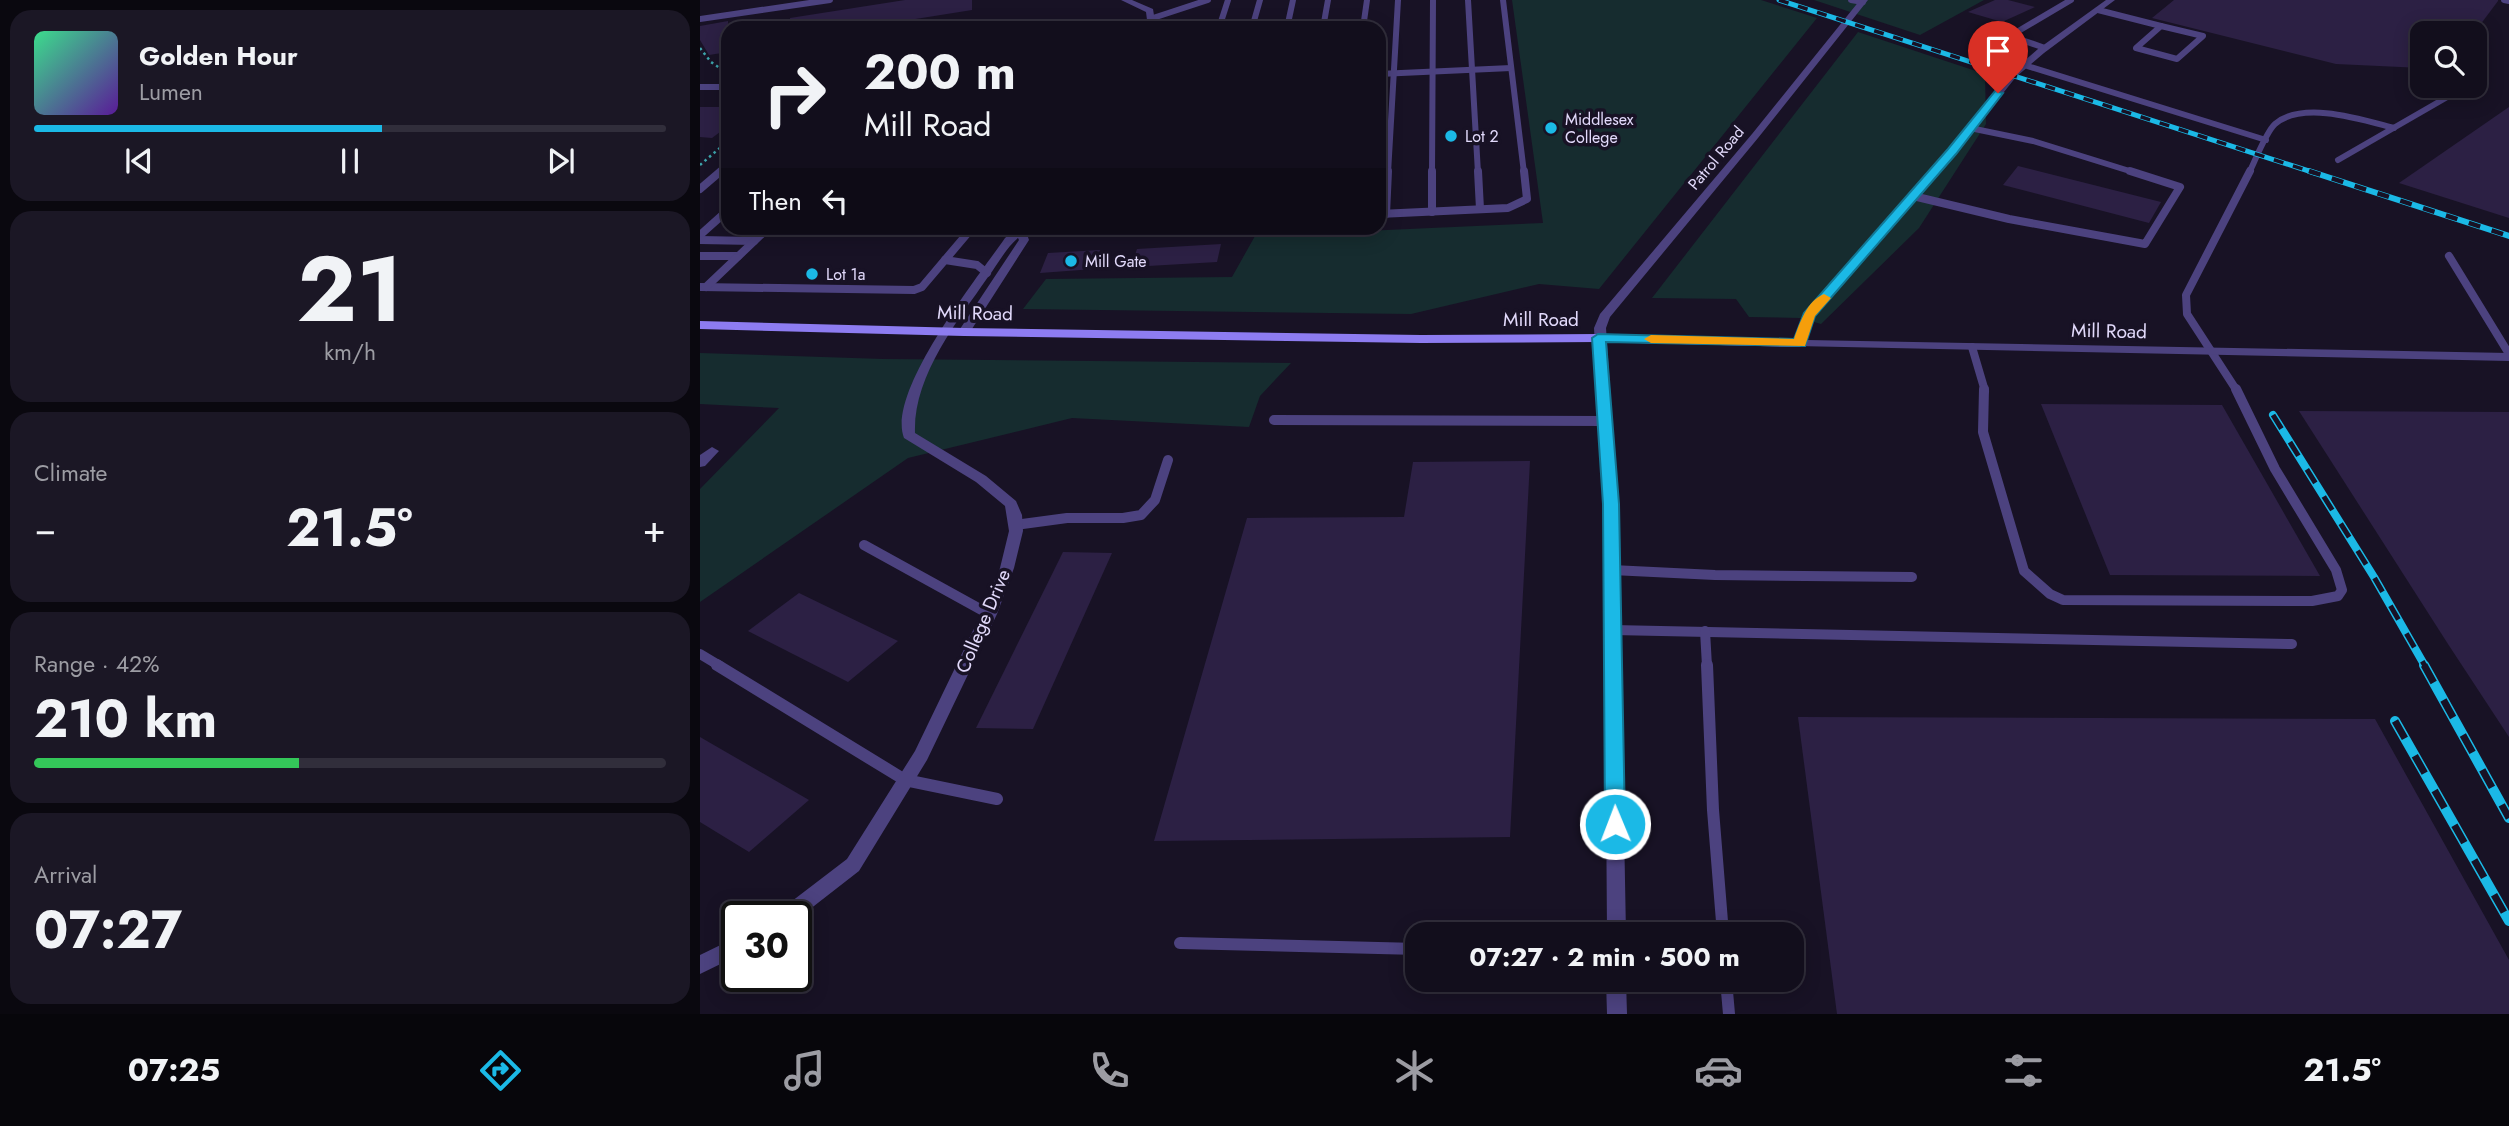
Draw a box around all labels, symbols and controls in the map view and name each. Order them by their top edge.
pin [1968,21,2028,93]
map controls [2410,21,2487,98]
button: search [2410,21,2487,98]
icon: arrive [1979,32,2017,70]
text: Golden Hour [139,37,298,75]
text: 200 m [864,37,1016,107]
icon: right [749,49,840,140]
text: Lumen [139,75,203,109]
text: Mill Road [864,102,992,148]
place label: Middlesex College [1565,108,1634,149]
marker: Middlesex College [1543,120,1559,136]
street label: Patrol Road [1683,121,1749,195]
place label: Lot 2 [1465,125,1499,148]
marker: Lot 2 [1443,128,1459,144]
icon: previous [120,142,158,180]
icon: pause [331,142,369,180]
icon: next [542,142,580,180]
text: Then [749,182,802,220]
icon: left [816,182,854,220]
text: 21 [297,224,403,355]
place label: Mill Gate [1085,250,1146,273]
marker: Mill Gate [1063,253,1079,269]
place label: Lot 1a [826,263,865,286]
marker: Lot 1a [804,266,820,282]
street label: Mill Road [937,299,1013,327]
street label: Mill Road [1503,306,1579,333]
street label: Mill Road [2071,317,2147,345]
text: km/h [324,335,376,369]
text: Climate [34,456,107,490]
text: 21.5° [286,490,413,566]
text: − [34,501,56,556]
text: + [643,501,666,556]
street label: College Drive [949,565,1017,677]
text: Range · 42% [34,647,159,681]
text: 210 km [34,681,217,757]
position arrow [1578,787,1652,861]
text: Arrival [34,858,97,892]
text: 07:27 [34,892,182,968]
speed limit sign: 30 [721,901,812,992]
text: 07:27 · 2 min · 500 m [1469,938,1740,976]
icon: directions [476,1046,525,1095]
icon: music [780,1046,829,1095]
icon: phone [1085,1046,1134,1095]
icon: climate [1390,1046,1439,1095]
icon: car [1694,1046,1743,1095]
icon: filters [1999,1046,2048,1095]
text: 07:25 [128,1047,220,1093]
text: 21.5° [2303,1047,2381,1093]

